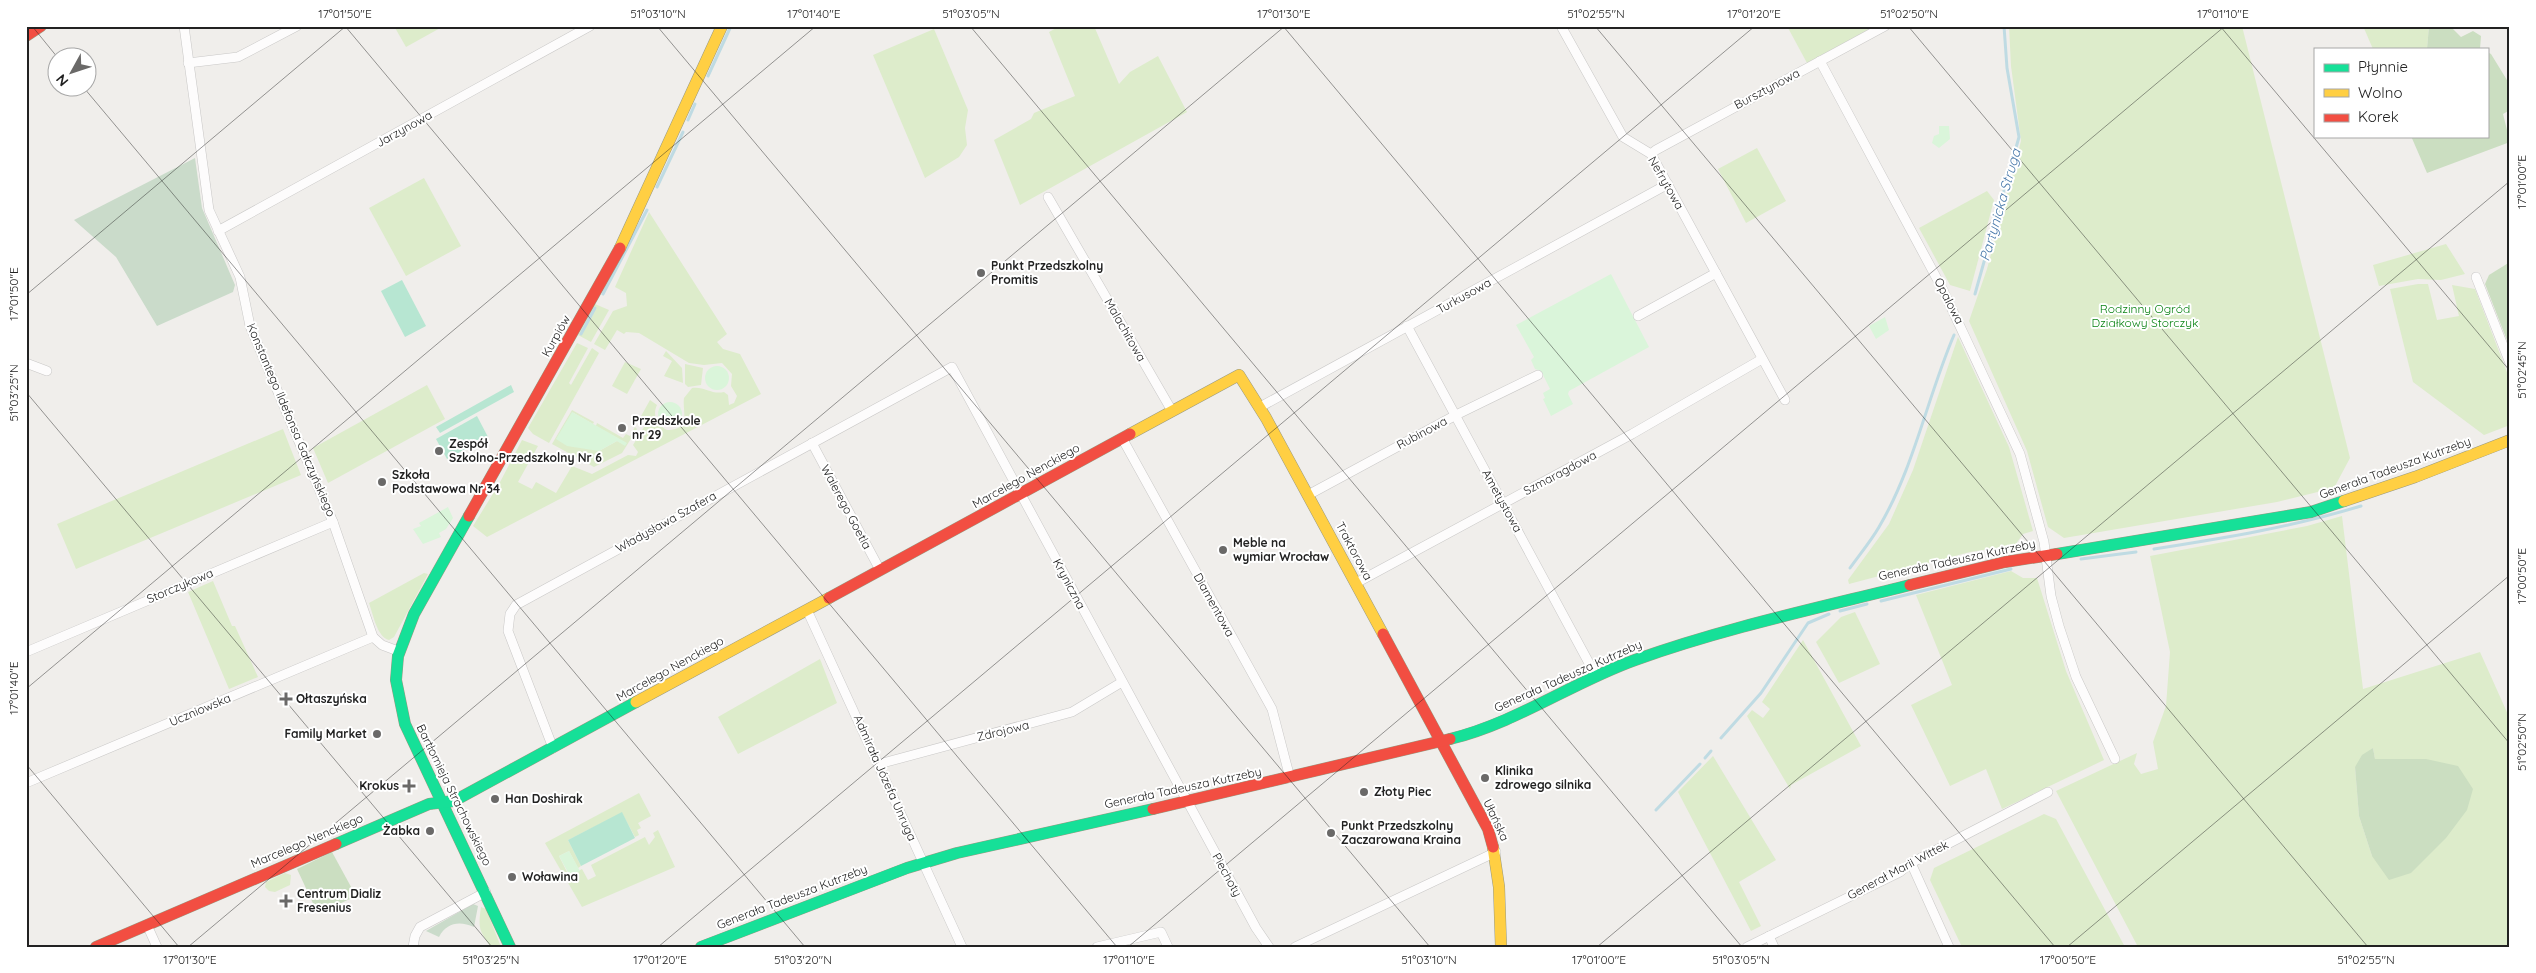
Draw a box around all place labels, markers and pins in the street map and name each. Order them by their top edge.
place label: Punkt Przedszkolny Promitis [991,258,1103,287]
marker: Punkt Przedszkolny Promitis [975,267,987,279]
place label: Przedszkole nr 29 [632,413,701,442]
marker: Przedszkole nr 29 [616,422,628,434]
place label: Zespół Szkolno-Przedszkolny Nr 6 [449,436,602,465]
marker: Zespół Szkolno-Przedszkolny Nr 6 [433,445,445,457]
place label: Szkoła Podstawowa Nr 34 [392,467,500,496]
marker: Szkoła Podstawowa Nr 34 [376,476,388,488]
place label: Meble na wymiar Wrocław [1233,535,1329,564]
marker: Meble na wymiar Wrocław [1217,544,1229,556]
place label: Ołtaszyńska [296,691,367,706]
marker: Ołtaszyńska [280,693,292,705]
place label: Family Market [284,726,367,741]
marker: Family Market [371,728,383,740]
place label: Klinika zdrowego silnika [1495,763,1591,792]
marker: Klinika zdrowego silnika [1479,772,1491,784]
place label: Krokus [359,778,399,793]
marker: Krokus [403,780,415,792]
place label: Złoty Piec [1374,784,1431,799]
marker: Złoty Piec [1358,786,1370,798]
place label: Han Doshirak [505,791,583,806]
marker: Han Doshirak [489,793,501,805]
place label: Punkt Przedszkolny Zaczarowana Kraina [1341,818,1461,847]
place label: Żabka [383,823,420,838]
marker: Żabka [424,825,436,837]
marker: Punkt Przedszkolny Zaczarowana Kraina [1325,827,1337,839]
place label: Woławina [522,869,578,884]
marker: Woławina [506,871,518,883]
place label: Centrum Dializ Fresenius [297,886,381,915]
marker: Centrum Dializ Fresenius [279,894,293,908]

